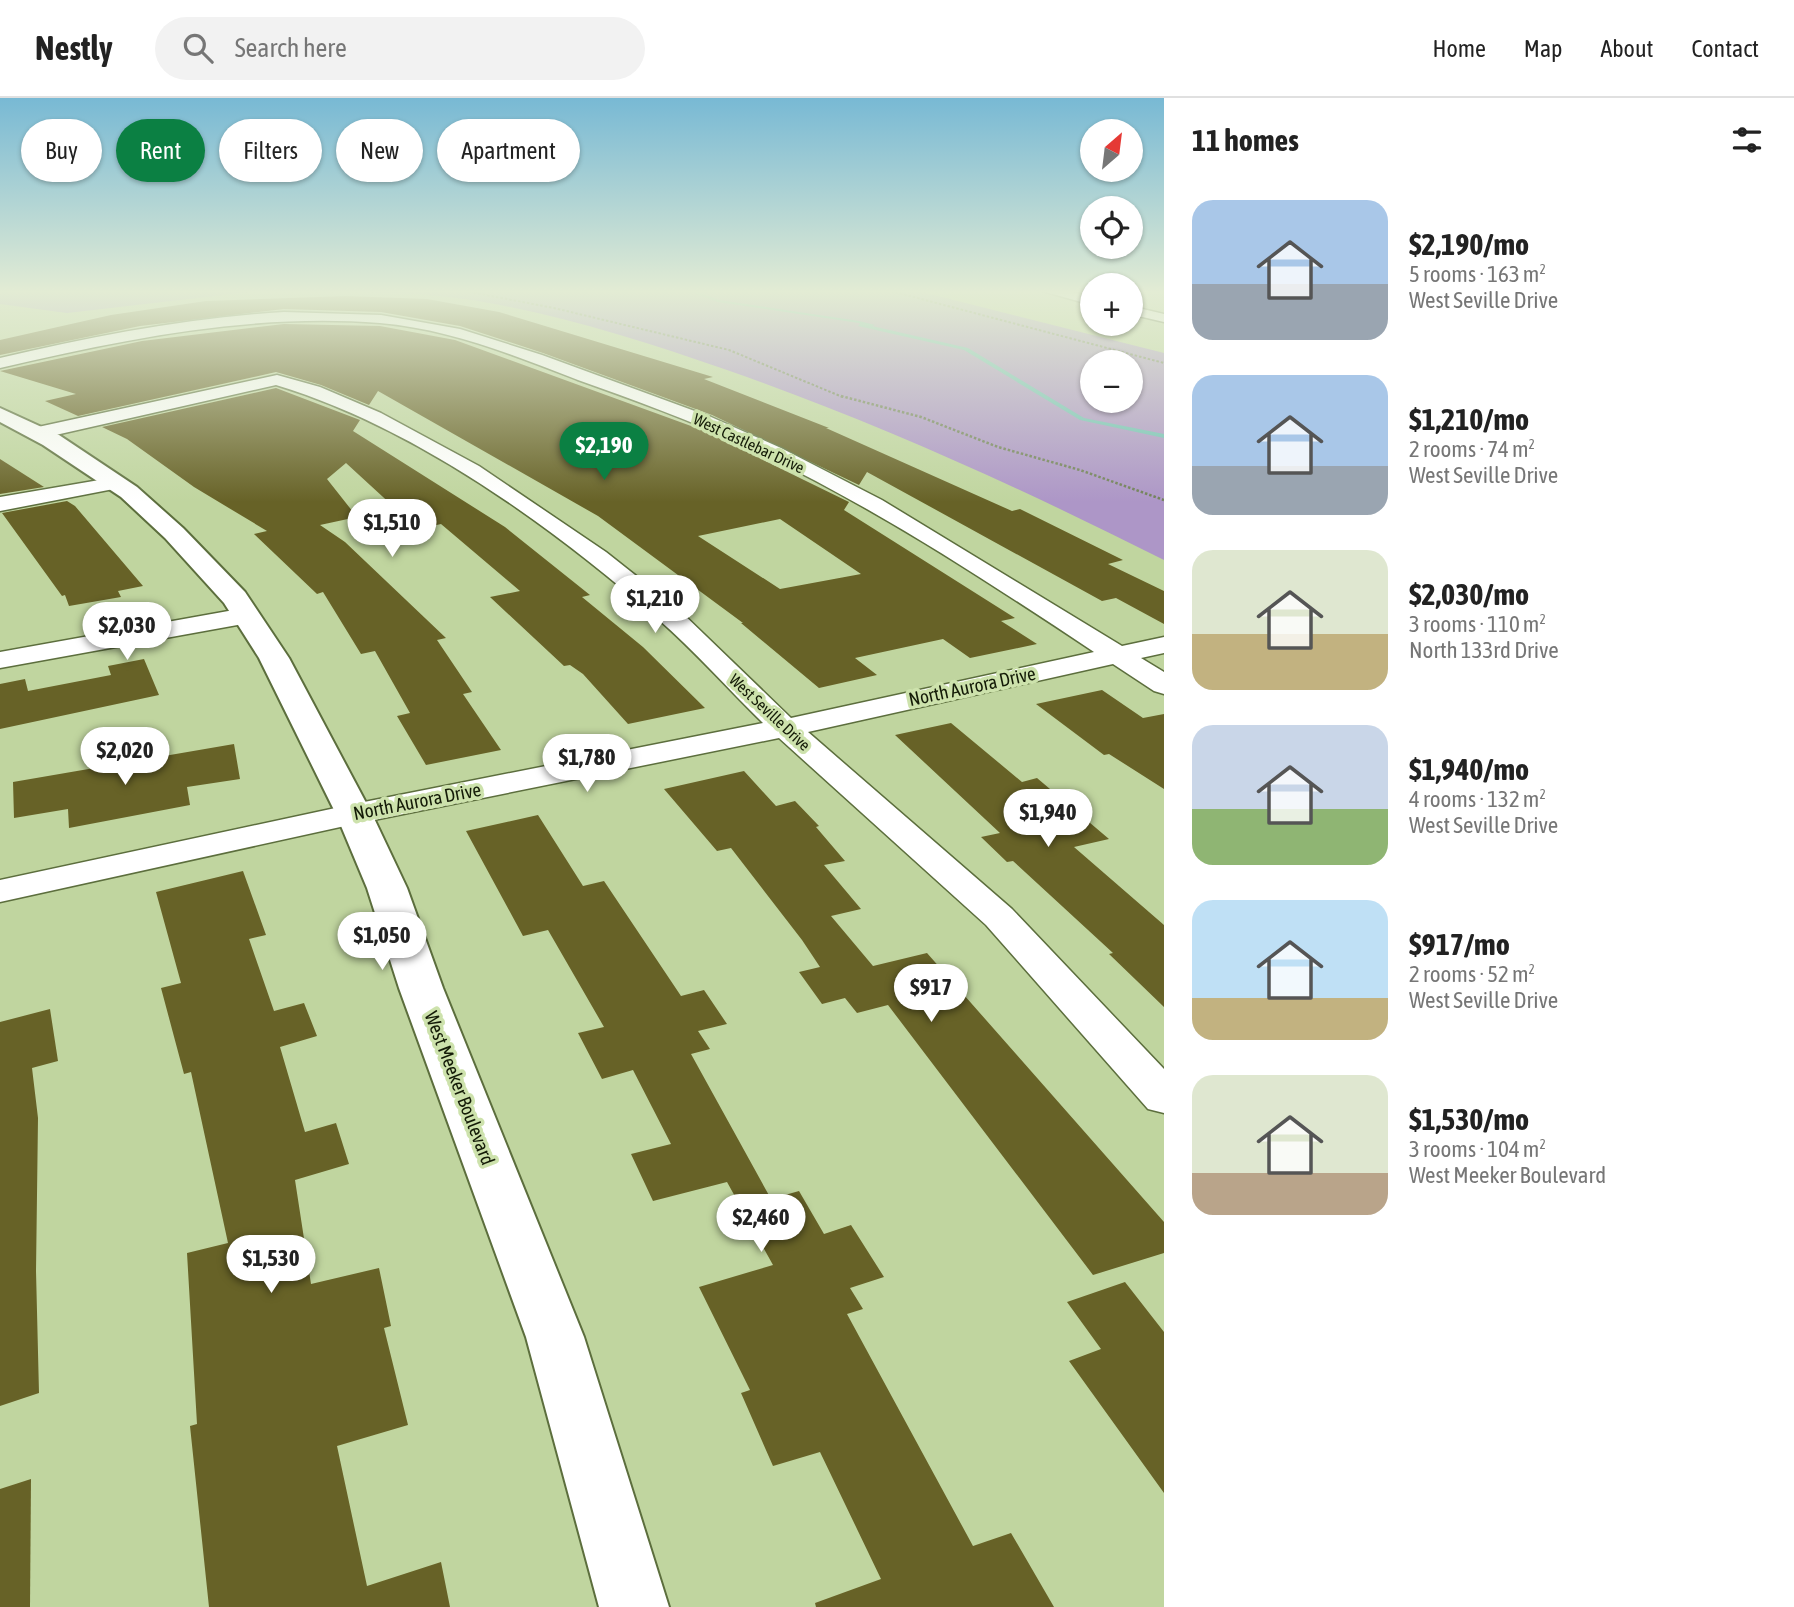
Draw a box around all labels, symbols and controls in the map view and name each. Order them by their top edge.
search box [155,17,645,80]
text: Nestly [35,29,113,67]
icon: search [179,29,217,67]
text: Search here [235,33,347,63]
text: Home [1432,35,1486,62]
text: Map [1524,35,1562,62]
text: About [1600,35,1653,62]
text: Contact [1691,35,1759,62]
chip: Buy [21,119,102,182]
chip: Rent [116,119,205,182]
chip: Filters [219,119,322,182]
chip: New [336,119,423,182]
chip: Apartment [437,119,580,182]
north arrow [1080,119,1143,182]
map controls [1080,119,1143,413]
icon: filters [1728,121,1766,159]
text: 11 homes [1192,123,1299,157]
button: locate [1080,196,1143,259]
text: $2,190/mo [1409,227,1529,261]
icon: home [1248,228,1332,312]
text: 5 rooms · 163 m² [1409,261,1546,287]
button: + [1080,273,1143,336]
text: West Seville Drive [1409,287,1558,313]
button: − [1080,350,1143,413]
text: $1,210/mo [1409,402,1529,436]
icon: home [1248,403,1332,487]
street label: West Castlebar Drive [691,409,807,477]
pin: $2,190 [547,422,661,482]
text: $2,190 [576,432,633,458]
text: 2 rooms · 74 m² [1409,436,1535,462]
text: West Seville Drive [1409,462,1558,488]
pin: $1,510 [335,500,449,559]
text: $1,510 [364,509,421,535]
pin: $1,210 [598,575,712,635]
text: $2,030/mo [1409,577,1529,611]
icon: home [1248,578,1332,662]
text: $1,210 [627,585,684,611]
pin: $2,030 [70,602,184,662]
text: 3 rooms · 110 m² [1409,611,1546,637]
text: $2,030 [99,612,156,638]
text: North 133rd Drive [1409,637,1559,663]
street label: North Aurora Drive [906,662,1038,710]
street label: West Seville Drive [726,670,814,754]
pin: $2,020 [68,728,182,787]
pin: $1,780 [530,734,644,794]
text: $2,020 [97,737,154,763]
text: $1,780 [559,744,616,770]
text: $1,940/mo [1409,752,1529,786]
icon: home [1248,753,1332,837]
street label: North Aurora Drive [351,778,483,824]
text: 4 rooms · 132 m² [1409,786,1546,812]
pin: $1,940 [991,790,1105,849]
text: $1,940 [1020,799,1077,825]
text: West Seville Drive [1409,812,1558,838]
pin: $1,050 [325,912,439,972]
text: $1,050 [354,922,411,948]
text: $917/mo [1409,927,1510,961]
icon: home [1248,928,1332,1012]
text: 2 rooms · 52 m² [1409,961,1535,987]
pin: $917 [890,964,972,1024]
text: $917 [910,974,952,1000]
text: West Seville Drive [1409,987,1558,1013]
street label: West Meeker Boulevard [421,1008,499,1168]
text: $1,530/mo [1409,1102,1529,1136]
icon: home [1248,1103,1332,1187]
text: 3 rooms · 104 m² [1409,1136,1546,1162]
text: West Meeker Boulevard [1409,1162,1606,1188]
pin: $2,460 [704,1194,818,1254]
text: $2,460 [733,1204,790,1230]
pin: $1,530 [214,1236,328,1295]
text: $1,530 [243,1245,300,1271]

